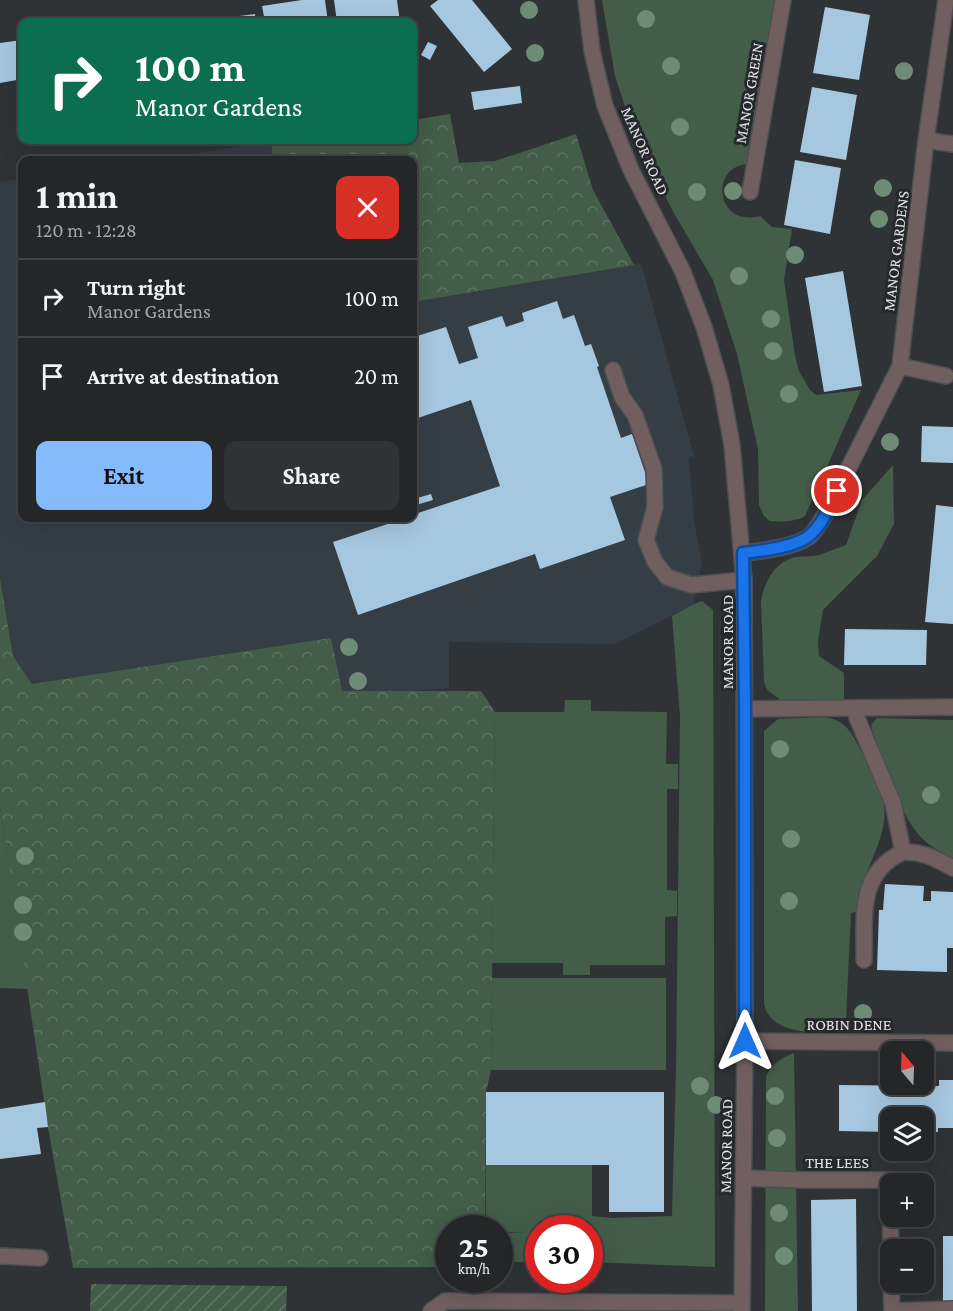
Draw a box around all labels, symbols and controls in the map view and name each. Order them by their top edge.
street label: MANOR GREEN [732,41,766,145]
icon: right [36,42,114,120]
text: 100 m [135,43,245,90]
text: Manor Gardens [135,92,302,122]
street label: MANOR ROAD [618,104,672,198]
text: 1 min [36,176,118,216]
button: close [336,176,399,239]
street label: MANOR GARDENS [880,190,912,312]
text: 120 m · 12:28 [36,219,137,241]
text: Turn right [87,275,185,300]
icon: right [36,282,69,315]
text: 100 m [345,286,399,311]
text: Manor Gardens [87,300,211,322]
icon: arrive [36,360,69,393]
text: Arrive at destination [87,364,279,389]
text: 20 m [354,364,399,389]
button: Exit [36,441,212,510]
button: Share [224,441,399,510]
pin [811,465,862,516]
icon: arrive [820,474,853,507]
street label: MANOR ROAD [719,595,736,689]
position arrow [713,1009,777,1073]
street label: ROBIN DENE [806,1016,892,1033]
north arrow [880,1041,934,1095]
map controls [880,1041,934,1293]
street label: MANOR ROAD [717,1099,735,1193]
button: layers [880,1107,934,1161]
street label: THE LEES [805,1154,869,1171]
button: + [880,1173,934,1227]
speed limit sign: 30 [525,1215,603,1293]
text: 25 [459,1230,489,1263]
button: − [880,1239,934,1293]
text: km/h [458,1261,490,1277]

